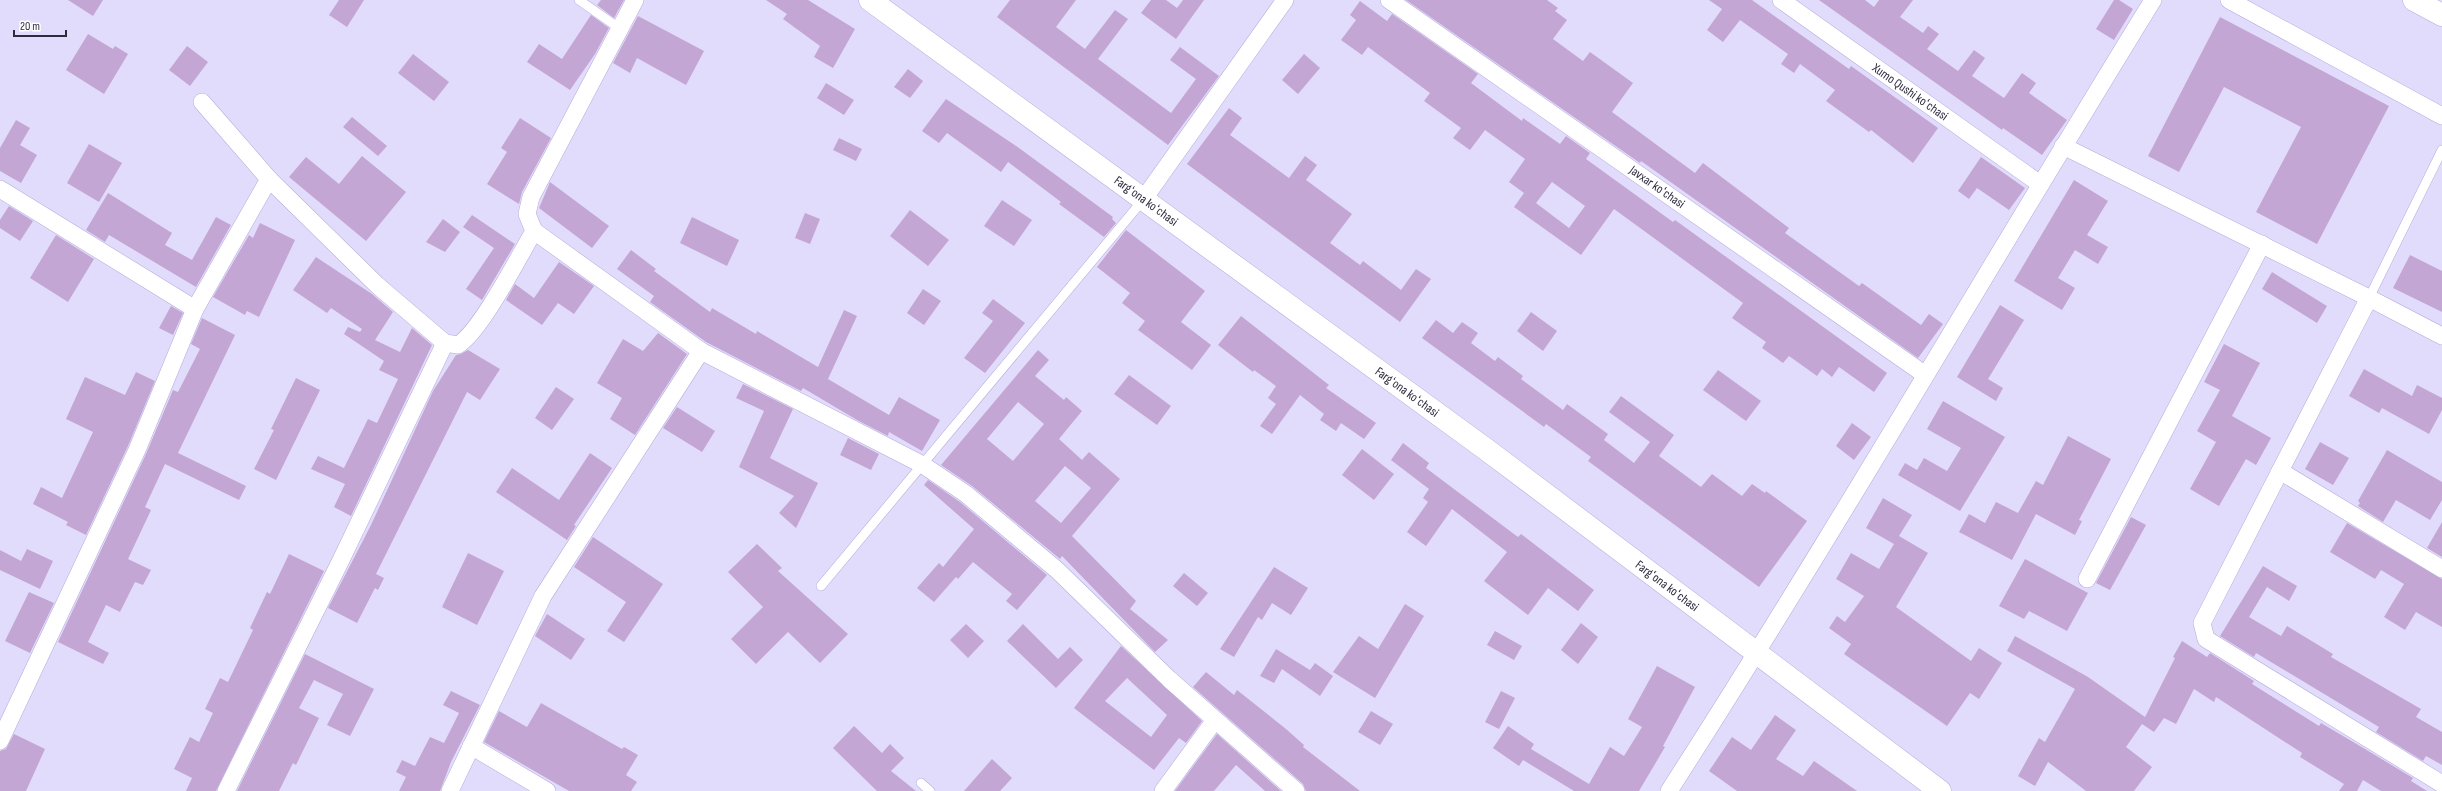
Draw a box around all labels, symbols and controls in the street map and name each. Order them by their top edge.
scale bar [14,12,66,38]
text: 20 m [20,19,40,34]
street label: Xumo Qushi koʻchasi [1868,59,1951,124]
street label: Javxar koʻchasi [1625,161,1688,212]
street label: Fargʻona koʻchasi [1111,172,1181,230]
street label: Fargʻona koʻchasi [1372,363,1442,421]
street label: Fargʻona koʻchasi [1632,557,1702,615]

